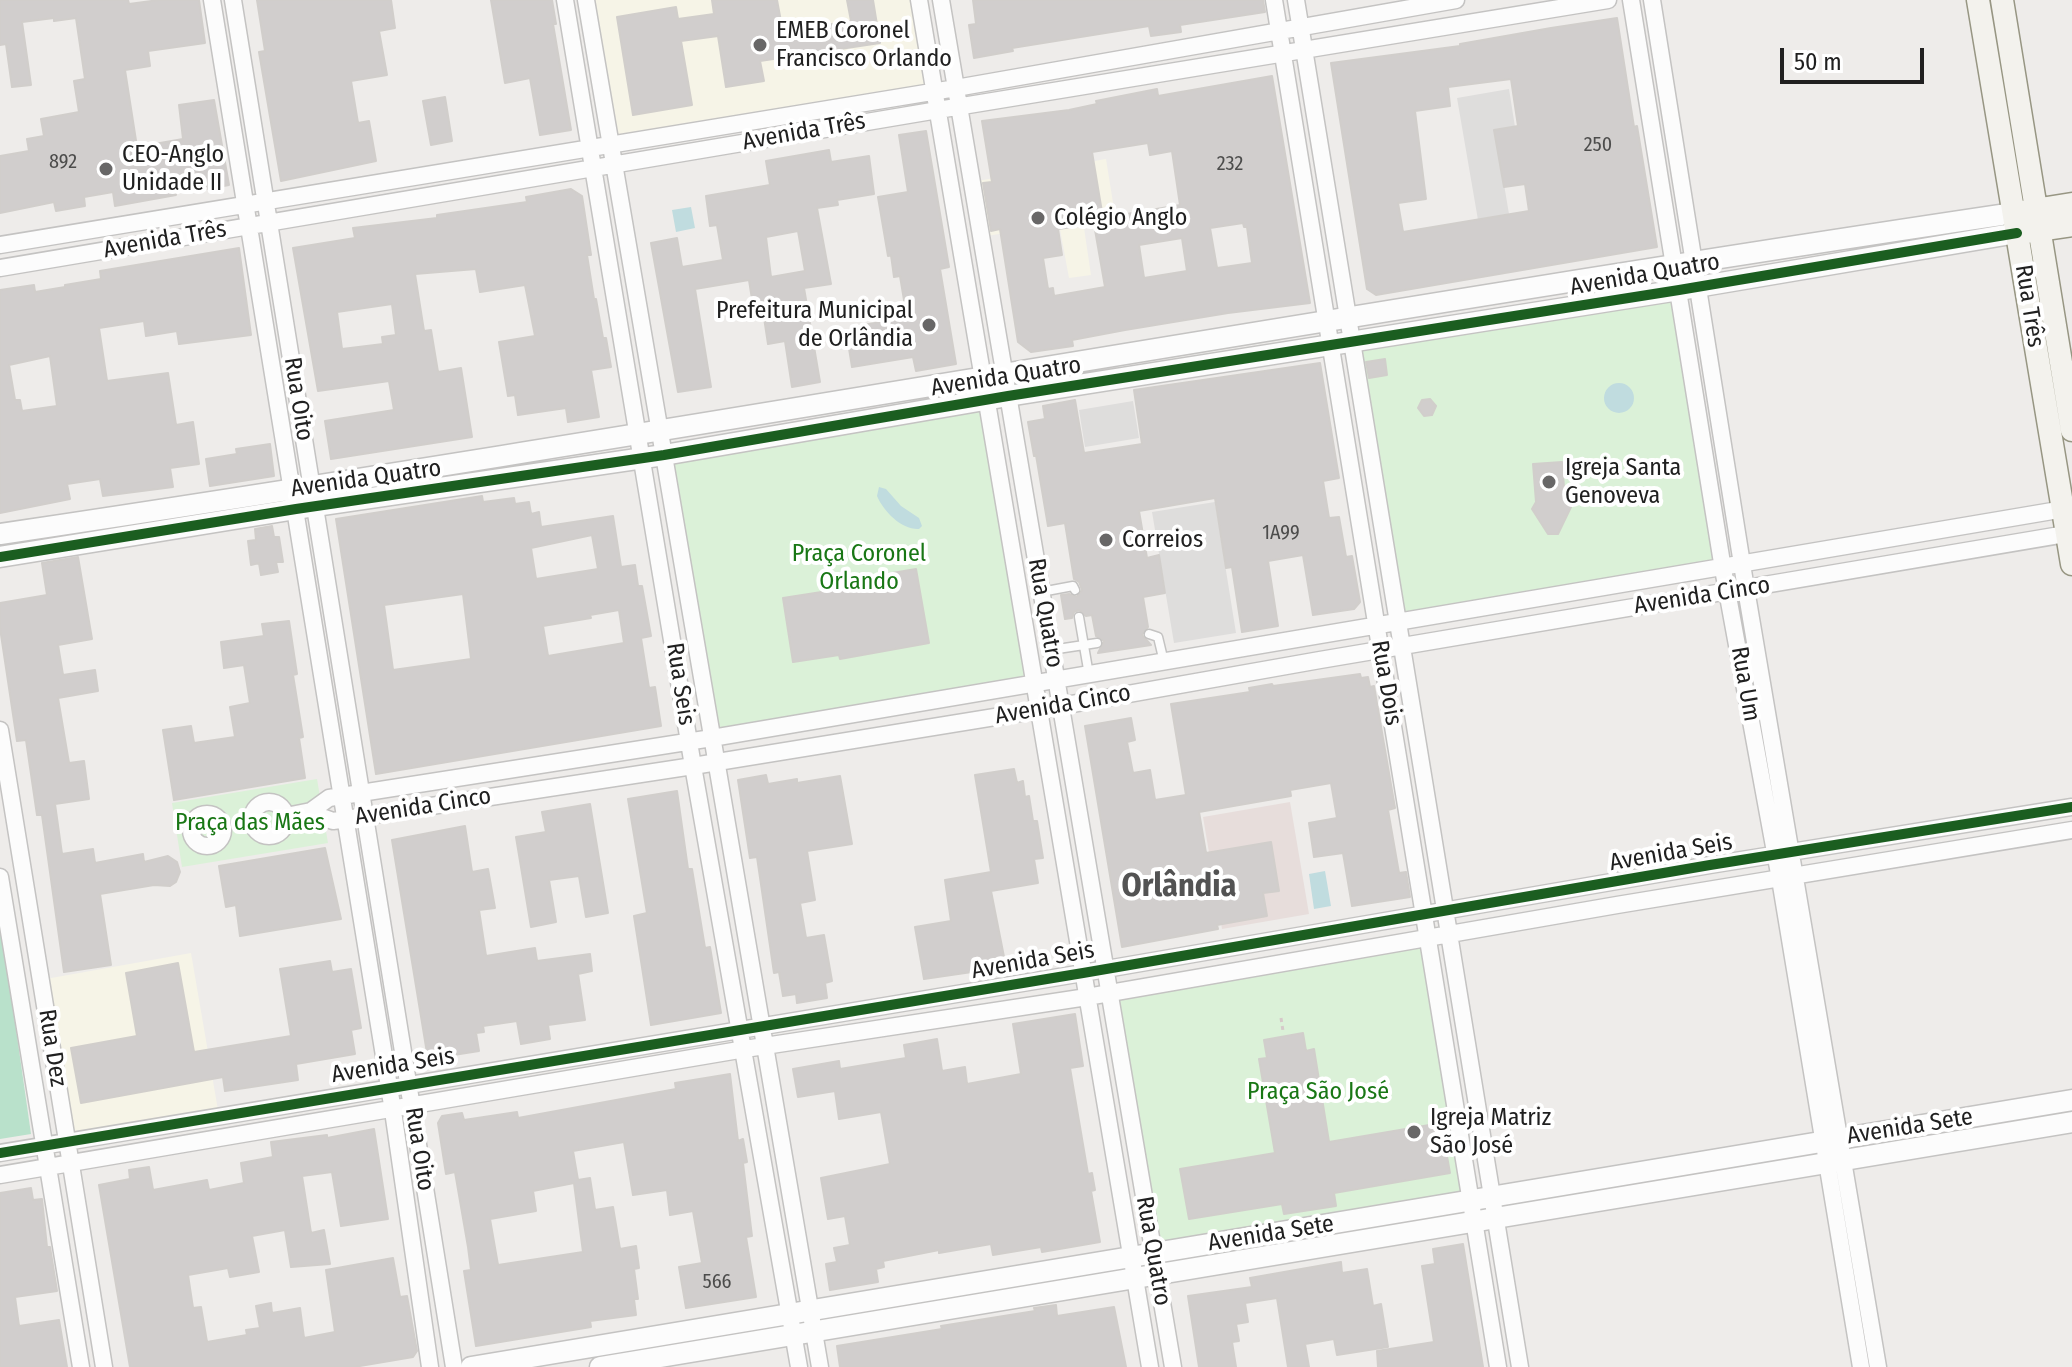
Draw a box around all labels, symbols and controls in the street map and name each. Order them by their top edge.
place label: EMEB Coronel Francisco Orlando [776,17,952,73]
scale bar [1784,32,1928,82]
marker: EMEB Coronel Francisco Orlando [751,36,769,54]
text: 50 m [1794,48,1842,76]
street label: Avenida Três [740,107,868,157]
house number: 250 [1584,133,1612,157]
place label: CEO-Anglo Unidade II [122,141,224,197]
house number: 892 [49,150,77,174]
house number: 232 [1217,152,1243,176]
marker: CEO-Anglo Unidade II [97,160,115,178]
place label: Colégio Anglo [1054,204,1187,232]
marker: Colégio Anglo [1029,209,1047,227]
street label: Avenida Três [101,215,229,265]
street label: Avenida Quatro [1568,248,1722,302]
street label: Rua Três [2008,263,2050,349]
place label: Prefeitura Municipal de Orlândia [716,297,913,353]
marker: Prefeitura Municipal de Orlândia [920,316,938,334]
street label: Avenida Quatro [929,351,1083,403]
street label: Rua Oito [277,355,319,443]
street label: Avenida Quatro [289,454,443,504]
place label: Igreja Santa Genoveva [1565,454,1681,510]
marker: Igreja Santa Genoveva [1540,473,1558,491]
house number: 1A99 [1262,521,1300,545]
place label: Correios [1122,526,1203,554]
marker: Correios [1097,531,1115,549]
park label: Praça Coronel Orlando [792,540,926,596]
street label: Rua Quatro [1021,556,1069,670]
street label: Avenida Cinco [1632,571,1772,621]
street label: Rua Dois [1364,638,1408,728]
street label: Rua Seis [659,641,701,727]
street label: Rua Um [1724,644,1766,724]
street label: Avenida Cinco [993,679,1133,731]
street label: Avenida Cinco [353,782,493,832]
park label: Praça das Mães [175,809,325,837]
street label: Avenida Seis [1607,828,1735,878]
district label: Orlândia [1122,868,1236,906]
street label: Avenida Seis [969,936,1097,986]
street label: Rua Dez [32,1007,72,1089]
street label: Avenida Seis [329,1042,457,1090]
park label: Praça São José [1247,1078,1389,1106]
street label: Avenida Sete [1845,1103,1975,1151]
place label: Igreja Matriz São José [1430,1104,1551,1160]
street label: Rua Oito [398,1105,440,1193]
marker: Igreja Matriz São José [1405,1123,1423,1141]
street label: Rua Quatro [1129,1194,1177,1308]
street label: Avenida Sete [1206,1210,1336,1258]
house number: 566 [702,1270,732,1294]

